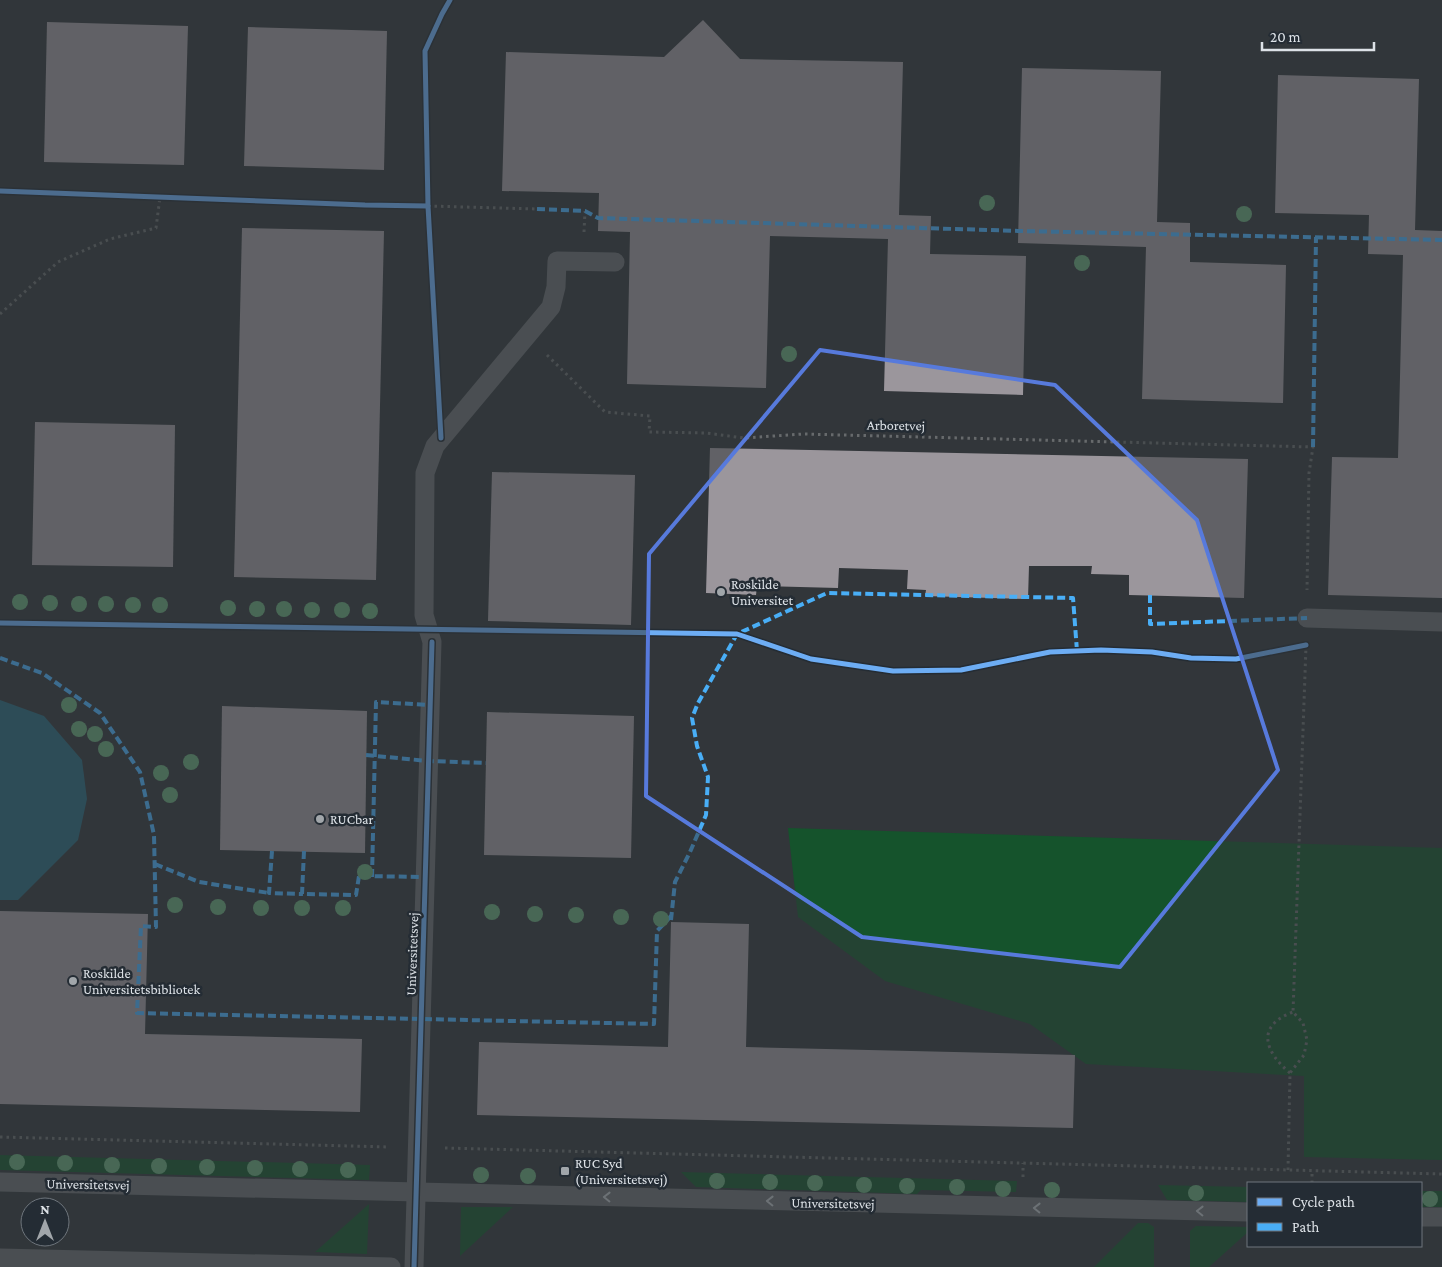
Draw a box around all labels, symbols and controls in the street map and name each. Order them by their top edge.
scale bar [1262,20,1374,52]
text: 20 m [1270,29,1301,45]
street label: Arboretvej [867,416,925,435]
place label: Roskilde Universitet [731,576,793,608]
marker: Roskilde Universitet [715,586,727,598]
place label: RUCbar [330,811,374,827]
marker: RUCbar [314,813,326,825]
street label: Universitetsvej [403,912,422,996]
place label: Roskilde Universitetsbibliotek [83,965,200,997]
marker: Roskilde Universitetsbibliotek [67,975,79,987]
place label: RUC Syd (Universitetsvej) [575,1155,668,1188]
marker: RUC Syd (Universitetsvej) [559,1165,571,1177]
street label: Universitetsvej [46,1175,130,1194]
legend [1247,1182,1422,1247]
one-way arrow [603,1192,610,1202]
street label: Universitetsvej [791,1194,875,1213]
text: Cycle path [1292,1194,1355,1211]
one-way arrow [765,1196,773,1206]
north arrow [20,1197,70,1247]
text: N [40,1201,50,1217]
one-way arrow [1033,1202,1041,1213]
one-way arrow [1195,1206,1203,1217]
text: Path [1292,1219,1319,1235]

